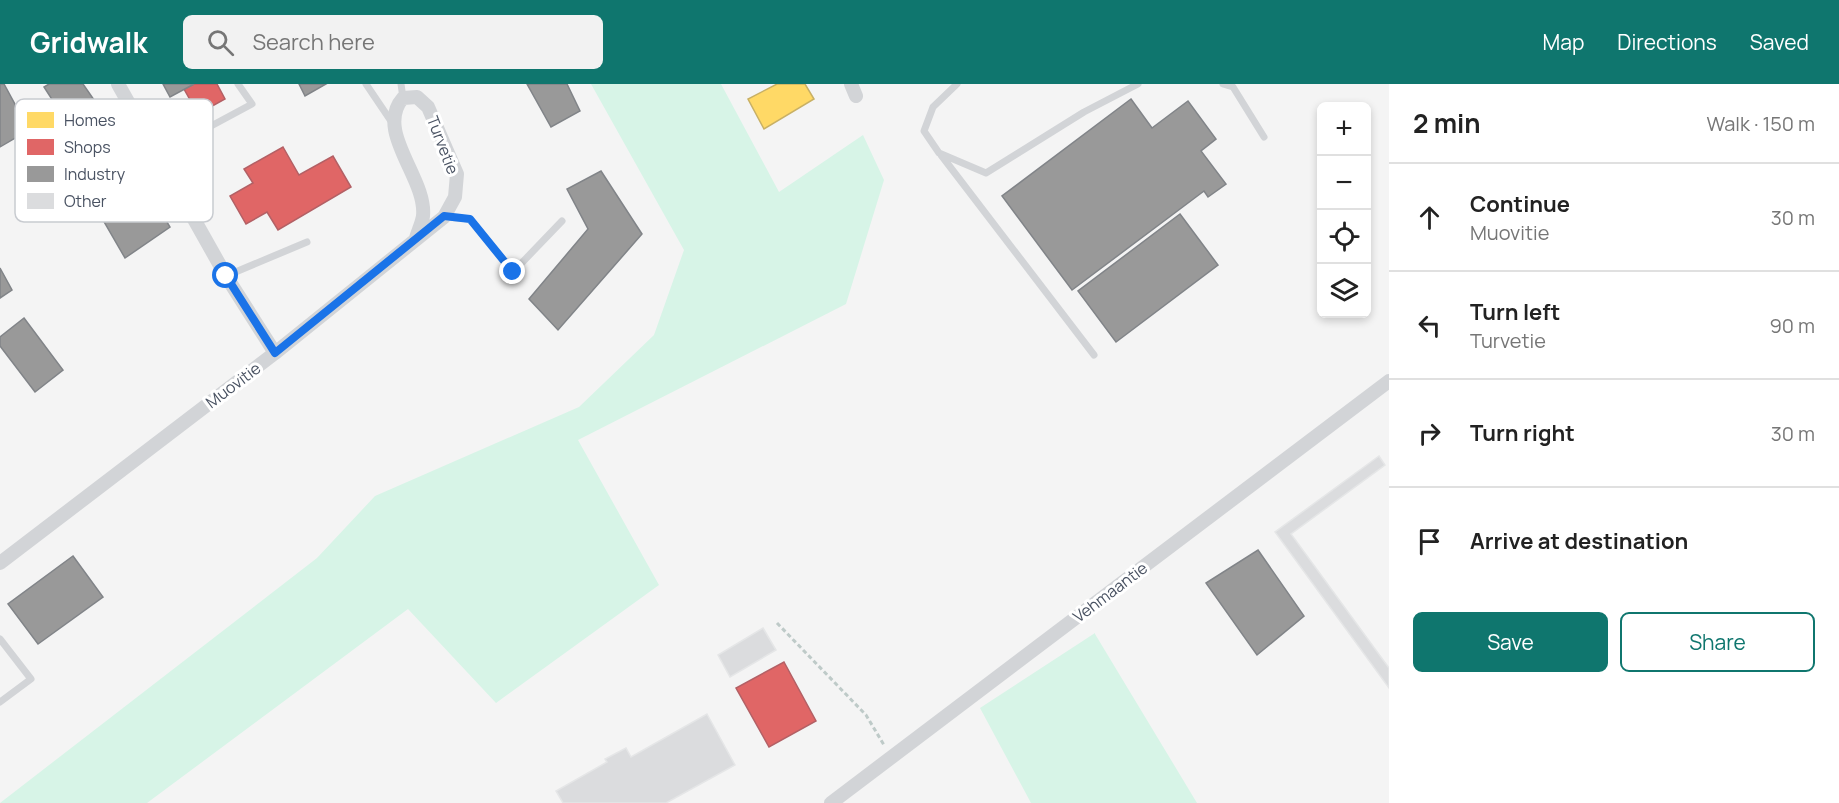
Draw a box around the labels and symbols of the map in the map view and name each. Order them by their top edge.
legend [15,99,213,222]
text: Homes [64,109,116,131]
street label: Turvetie [422,113,464,177]
text: Shops [64,136,111,158]
text: Industry [64,163,126,185]
text: Other [64,190,107,212]
route end [499,258,525,284]
route start [212,262,238,288]
street label: Muovitie [201,357,265,413]
street label: Vehmaantie [1068,557,1152,627]

